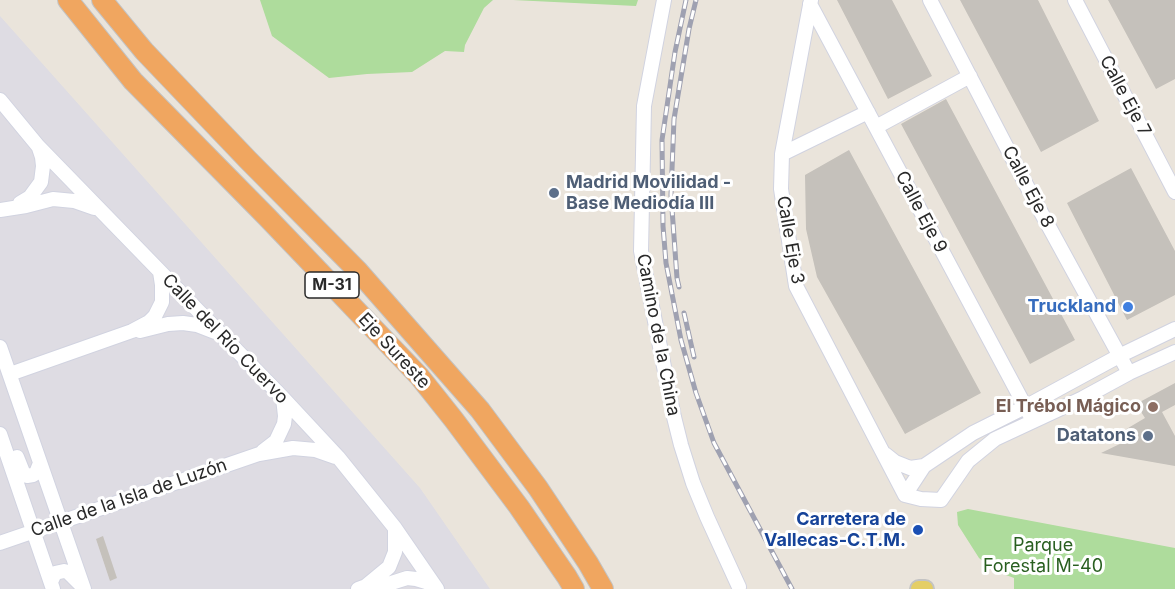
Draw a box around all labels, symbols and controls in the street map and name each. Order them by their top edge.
street label: Calle Eje 7 [1095,52,1155,140]
street label: Calle Eje 8 [997,142,1059,232]
street label: Calle Eje 9 [890,167,952,257]
place label: Madrid Movilidad - Base Mediodía III [566,172,731,214]
marker: Madrid Movilidad - Base Mediodía III [547,186,561,200]
street label: Calle Eje 3 [772,194,808,286]
street label: Camino de la China [632,252,684,418]
street label: Calle del Río Cuervo [157,270,293,408]
road number: M-31 [305,272,359,298]
place label: Truckland [1028,296,1116,318]
marker: Truckland [1121,300,1135,314]
street label: Eje Sureste [353,309,435,393]
place label: El Trébol Mágico [996,396,1141,418]
marker: El Trébol Mágico [1146,400,1160,414]
place label: Datatons [1057,425,1136,447]
marker: Datatons [1141,429,1155,443]
street label: Calle de la Isla de Luzón [28,454,230,542]
place label: Carretera de Vallecas-C.T.M. [764,509,906,552]
marker: Carretera de Vallecas-C.T.M. [911,523,925,537]
park label: Parque Forestal M-40 [983,535,1103,578]

